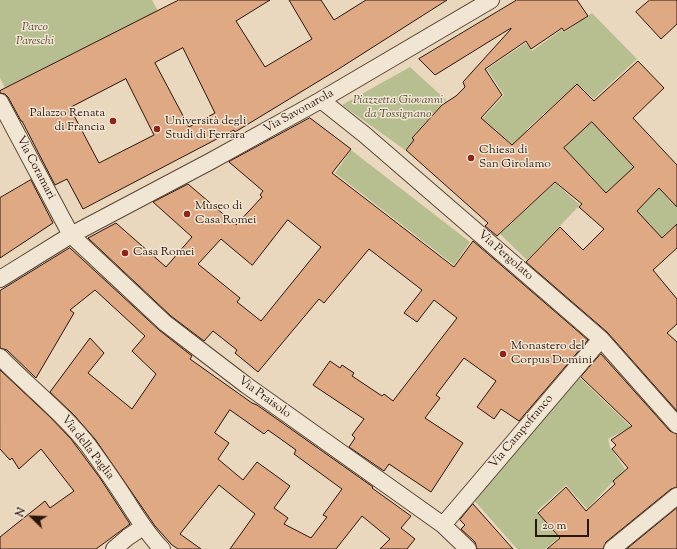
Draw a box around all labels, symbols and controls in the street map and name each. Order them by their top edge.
park label: Parco Pareschi [16,21,54,49]
street label: Via Savonarola [261,87,337,137]
park label: Piazzetta Giovanni da Tossignano [353,94,443,122]
place label: Palazzo Renata di Francia [30,107,105,135]
place label: Università degli Studi di Ferrara [165,115,246,143]
marker: Palazzo Renata di Francia [108,116,118,126]
marker: Università degli Studi di Ferrara [152,124,162,134]
street label: Via Coramari [12,134,58,202]
place label: Chiesa di San Girolamo [479,144,551,172]
marker: Chiesa di San Girolamo [466,153,476,163]
place label: Museo di Casa Romei [195,200,256,228]
marker: Museo di Casa Romei [182,209,192,219]
street label: Via Pergolato [474,228,536,284]
place label: Casa Romei [133,246,194,260]
marker: Casa Romei [120,248,130,258]
place label: Monastero del Corpus Domini [511,340,592,368]
marker: Monastero del Corpus Domini [498,349,508,359]
street label: Via Praisolo [235,374,293,422]
street label: Via Campofranco [487,392,557,472]
street label: Via della Paglia [57,413,117,483]
north arrow [12,497,52,537]
text: N [12,505,30,519]
scale bar [537,511,591,537]
text: 20 m [542,517,566,535]

